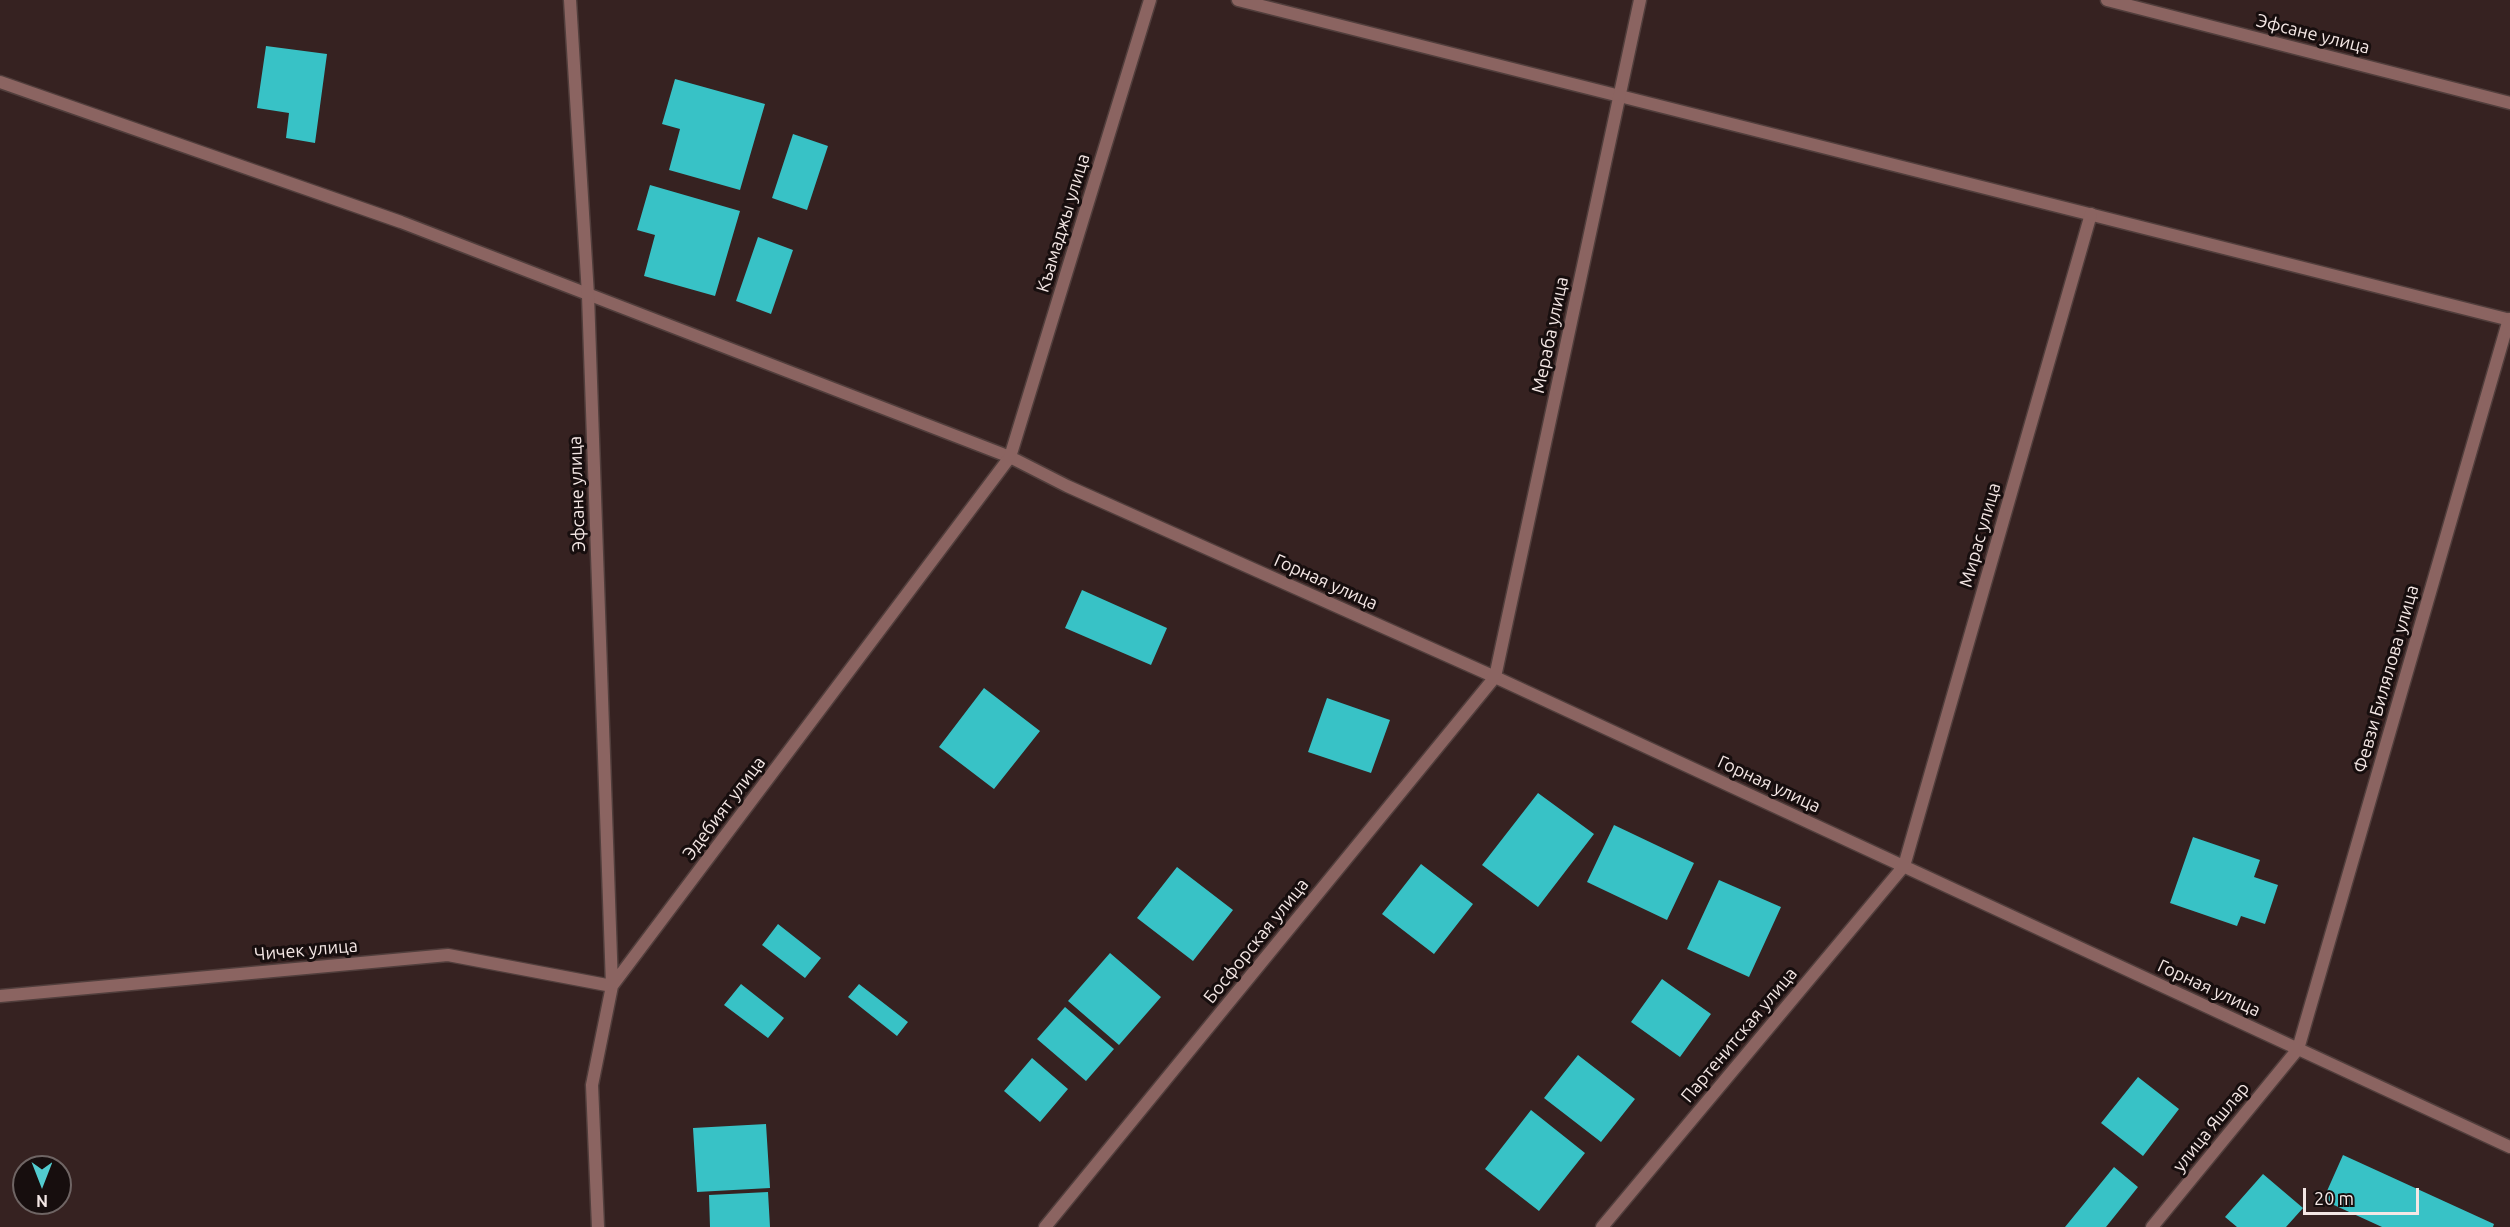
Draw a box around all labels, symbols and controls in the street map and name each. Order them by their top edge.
street label: Эфсане улица [2254,9,2372,59]
street label: Къамаджы улица [1032,151,1094,295]
street label: Мераба улица [1527,275,1573,395]
street label: Эфсане улица [564,436,590,552]
street label: Мирас улица [1955,480,2005,590]
street label: Горная улица [1271,550,1381,614]
street label: Февзи Билялова улица [2349,583,2423,775]
street label: Горная улица [1714,751,1824,817]
street label: Эдебият улица [678,752,770,864]
street label: Босфорская улица [1199,874,1313,1008]
street label: Чичек улица [253,935,359,965]
street label: Горная улица [2154,955,2264,1021]
street label: Партенитская улица [1676,963,1802,1107]
street label: улица Яшлар [2168,1078,2254,1176]
north arrow [12,1155,72,1215]
scale bar [2306,1176,2422,1214]
text: 20 m [2314,1188,2354,1208]
text: N [36,1192,48,1210]

